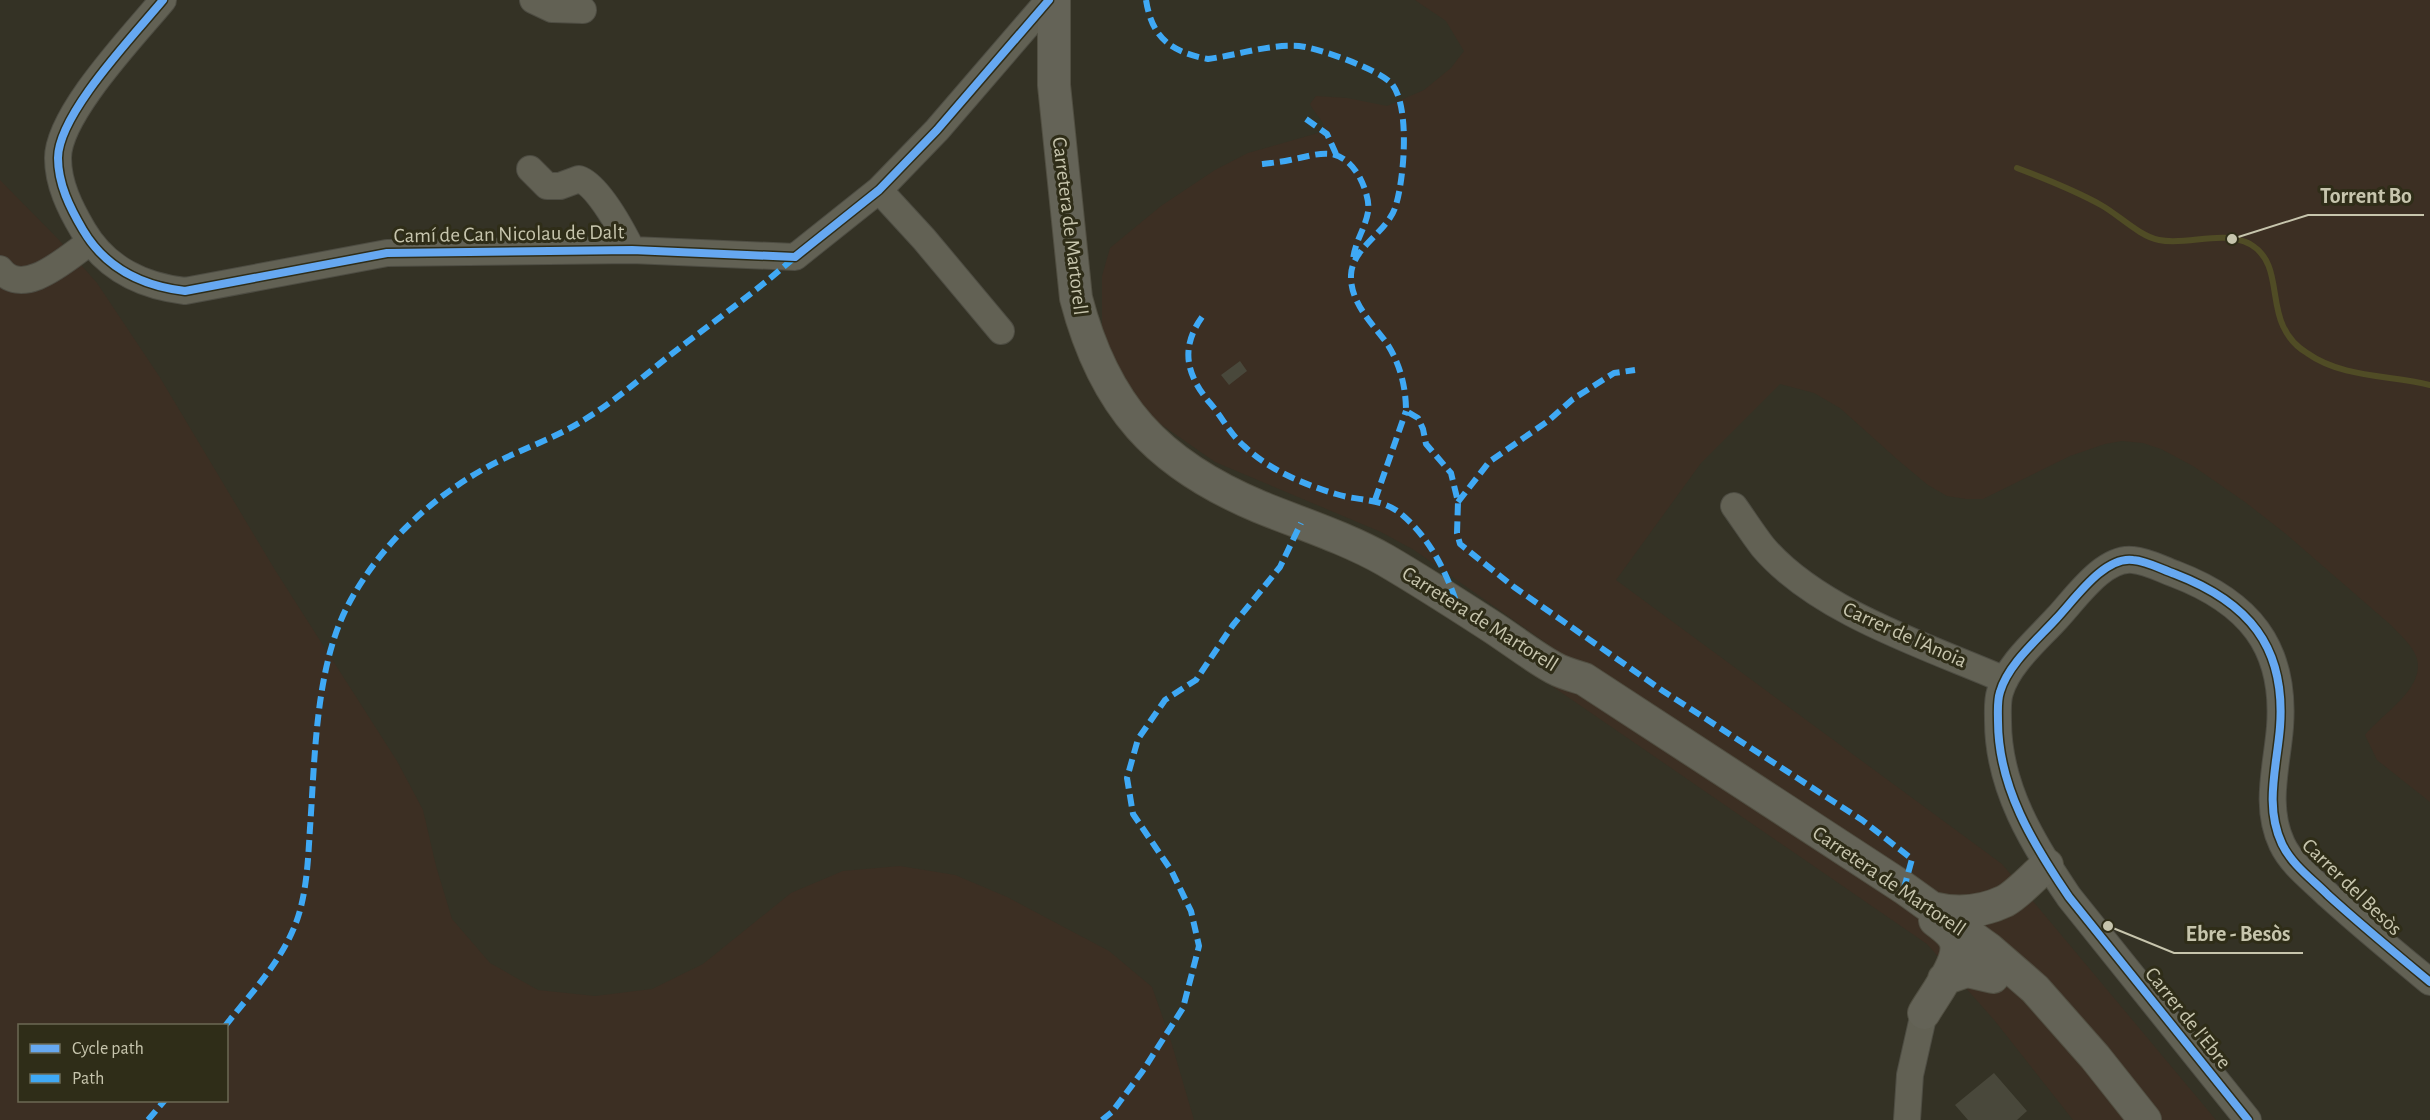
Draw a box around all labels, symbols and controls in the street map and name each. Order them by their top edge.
street label: Carretera de Martorell [1049,136,1091,316]
callout: Torrent Bo [2308,175,2424,215]
text: Torrent Bo [2320,185,2412,207]
street label: Camí de Can Nicolau de Dalt [394,221,625,247]
street label: Carretera de Martorell [1398,563,1562,675]
street label: Carrer de l'Anoia [1840,598,1970,672]
street label: Carretera de Martorell [1809,822,1969,940]
street label: Carrer del Besòs [2298,834,2406,940]
callout: Ebre - Besòs [2174,913,2303,953]
text: Ebre - Besòs [2186,923,2290,945]
street label: Carrer de l'Ebre [2141,963,2235,1073]
legend [18,1024,228,1102]
text: Cycle path [72,1040,144,1058]
text: Path [72,1070,104,1088]

